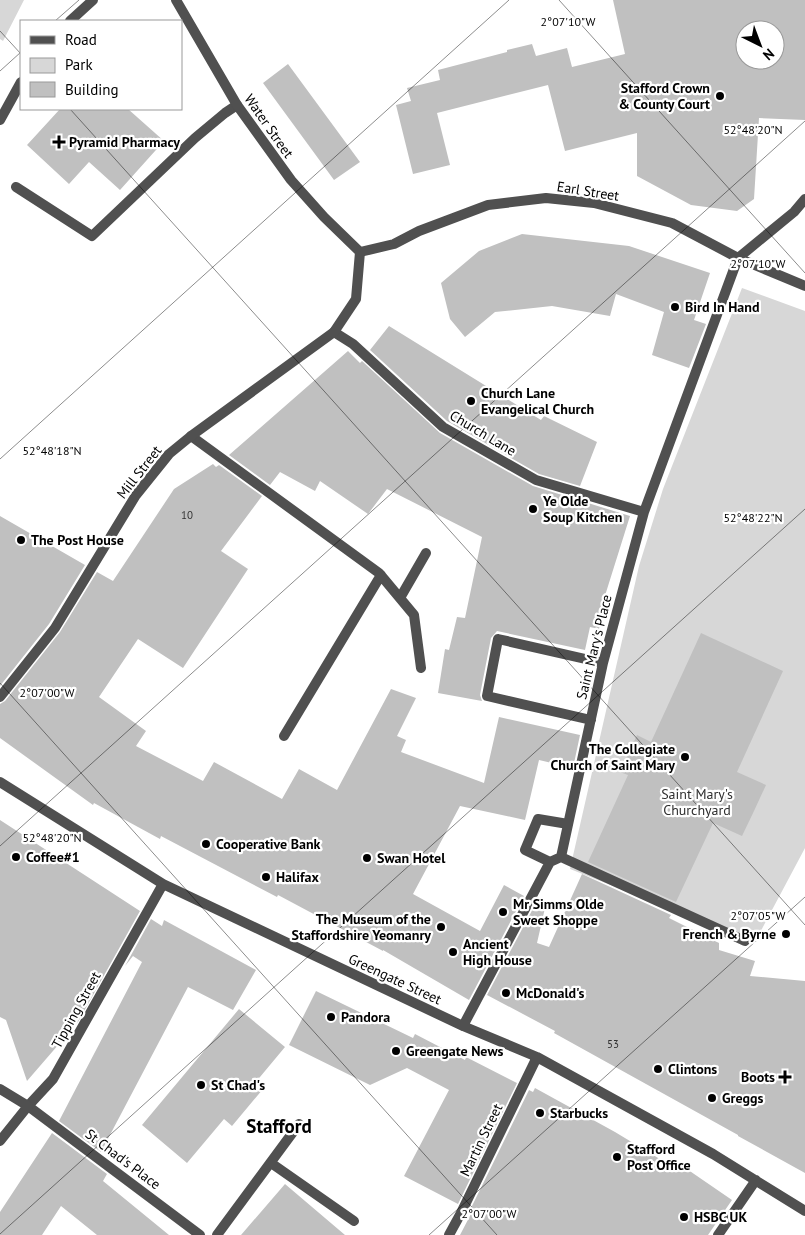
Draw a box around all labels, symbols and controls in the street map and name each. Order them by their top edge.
text: 2°07'10"W [541,14,595,29]
legend [20,20,182,110]
north arrow [735,20,785,70]
text: Road [65,30,97,49]
text: N [759,45,778,64]
text: Park [65,55,93,74]
place label: Stafford Crown & County Court [619,79,710,113]
text: Building [65,80,119,99]
marker: Stafford Crown & County Court [714,90,726,102]
street label: Water Street [240,91,298,162]
text: 52°48'20"N [723,122,783,137]
place label: Pyramid Pharmacy [69,133,180,151]
marker: Pyramid Pharmacy [53,136,65,148]
street label: Earl Street [556,177,621,205]
text: 2°07'10"W [731,256,785,271]
place label: Bird In Hand [685,298,759,316]
marker: Bird In Hand [669,301,681,313]
place label: Church Lane Evangelical Church [481,384,594,418]
marker: Church Lane Evangelical Church [465,395,477,407]
street label: Church Lane [447,406,519,460]
street label: Mill Street [113,442,165,502]
text: 52°48'18"N [22,443,82,458]
place label: Ye Olde Soup Kitchen [542,492,622,526]
marker: Ye Olde Soup Kitchen [527,503,539,515]
house number: 10 [181,508,193,522]
text: 52°48'22"N [723,510,783,525]
place label: The Post House [31,531,124,549]
marker: The Post House [15,534,27,546]
street label: Saint Mary's Place [572,593,616,701]
text: 2°07'00"W [20,685,74,700]
place label: The Collegiate Church of Saint Mary [551,740,675,774]
marker: The Collegiate Church of Saint Mary [679,751,691,763]
park label: Saint Mary's Churchyard [661,785,733,819]
text: 52°48'20"N [22,830,82,845]
place label: Cooperative Bank [216,835,321,853]
marker: Cooperative Bank [200,838,212,850]
place label: Coffee#1 [26,848,80,866]
place label: Swan Hotel [377,849,446,867]
marker: Coffee#1 [10,851,22,863]
marker: Swan Hotel [361,852,373,864]
place label: Halifax [276,868,319,886]
marker: Halifax [260,871,272,883]
place label: Mr Simms Olde Sweet Shoppe [513,895,604,929]
marker: Mr Simms Olde Sweet Shoppe [497,906,509,918]
text: 2°07'05"W [731,908,785,923]
place label: The Museum of the Staffordshire Yeomanry [292,910,431,944]
marker: The Museum of the Staffordshire Yeomanry [435,921,447,933]
place label: French & Byrne [682,925,776,943]
marker: French & Byrne [780,928,792,940]
place label: Ancient High House [463,935,532,969]
marker: Ancient High House [447,946,459,958]
street label: Greengate Street [346,950,445,1009]
street label: Tipping Street [48,968,105,1052]
place label: McDonald's [516,984,585,1002]
marker: McDonald's [500,987,512,999]
place label: Pandora [341,1008,390,1026]
marker: Pandora [325,1011,337,1023]
house number: 53 [607,1037,619,1051]
place label: Greengate News [406,1042,503,1060]
marker: Greengate News [390,1045,402,1057]
place label: Clintons [668,1060,717,1078]
marker: Clintons [652,1063,664,1075]
place label: Boots [741,1068,775,1086]
marker: Boots [779,1071,791,1083]
place label: St Chad's [211,1076,265,1094]
marker: St Chad's [195,1079,207,1091]
place label: Greggs [722,1089,763,1107]
marker: Greggs [706,1092,718,1104]
street label: Martin Street [456,1100,506,1179]
place label: Starbucks [550,1104,608,1122]
marker: Starbucks [534,1107,546,1119]
district label: Stafford [246,1114,312,1138]
street label: St Chad's Place [82,1125,164,1193]
place label: Stafford Post Office [627,1140,691,1174]
marker: Stafford Post Office [611,1151,623,1163]
text: 2°07'00"W [462,1206,516,1221]
place label: HSBC UK [694,1208,747,1226]
marker: HSBC UK [678,1211,690,1223]

